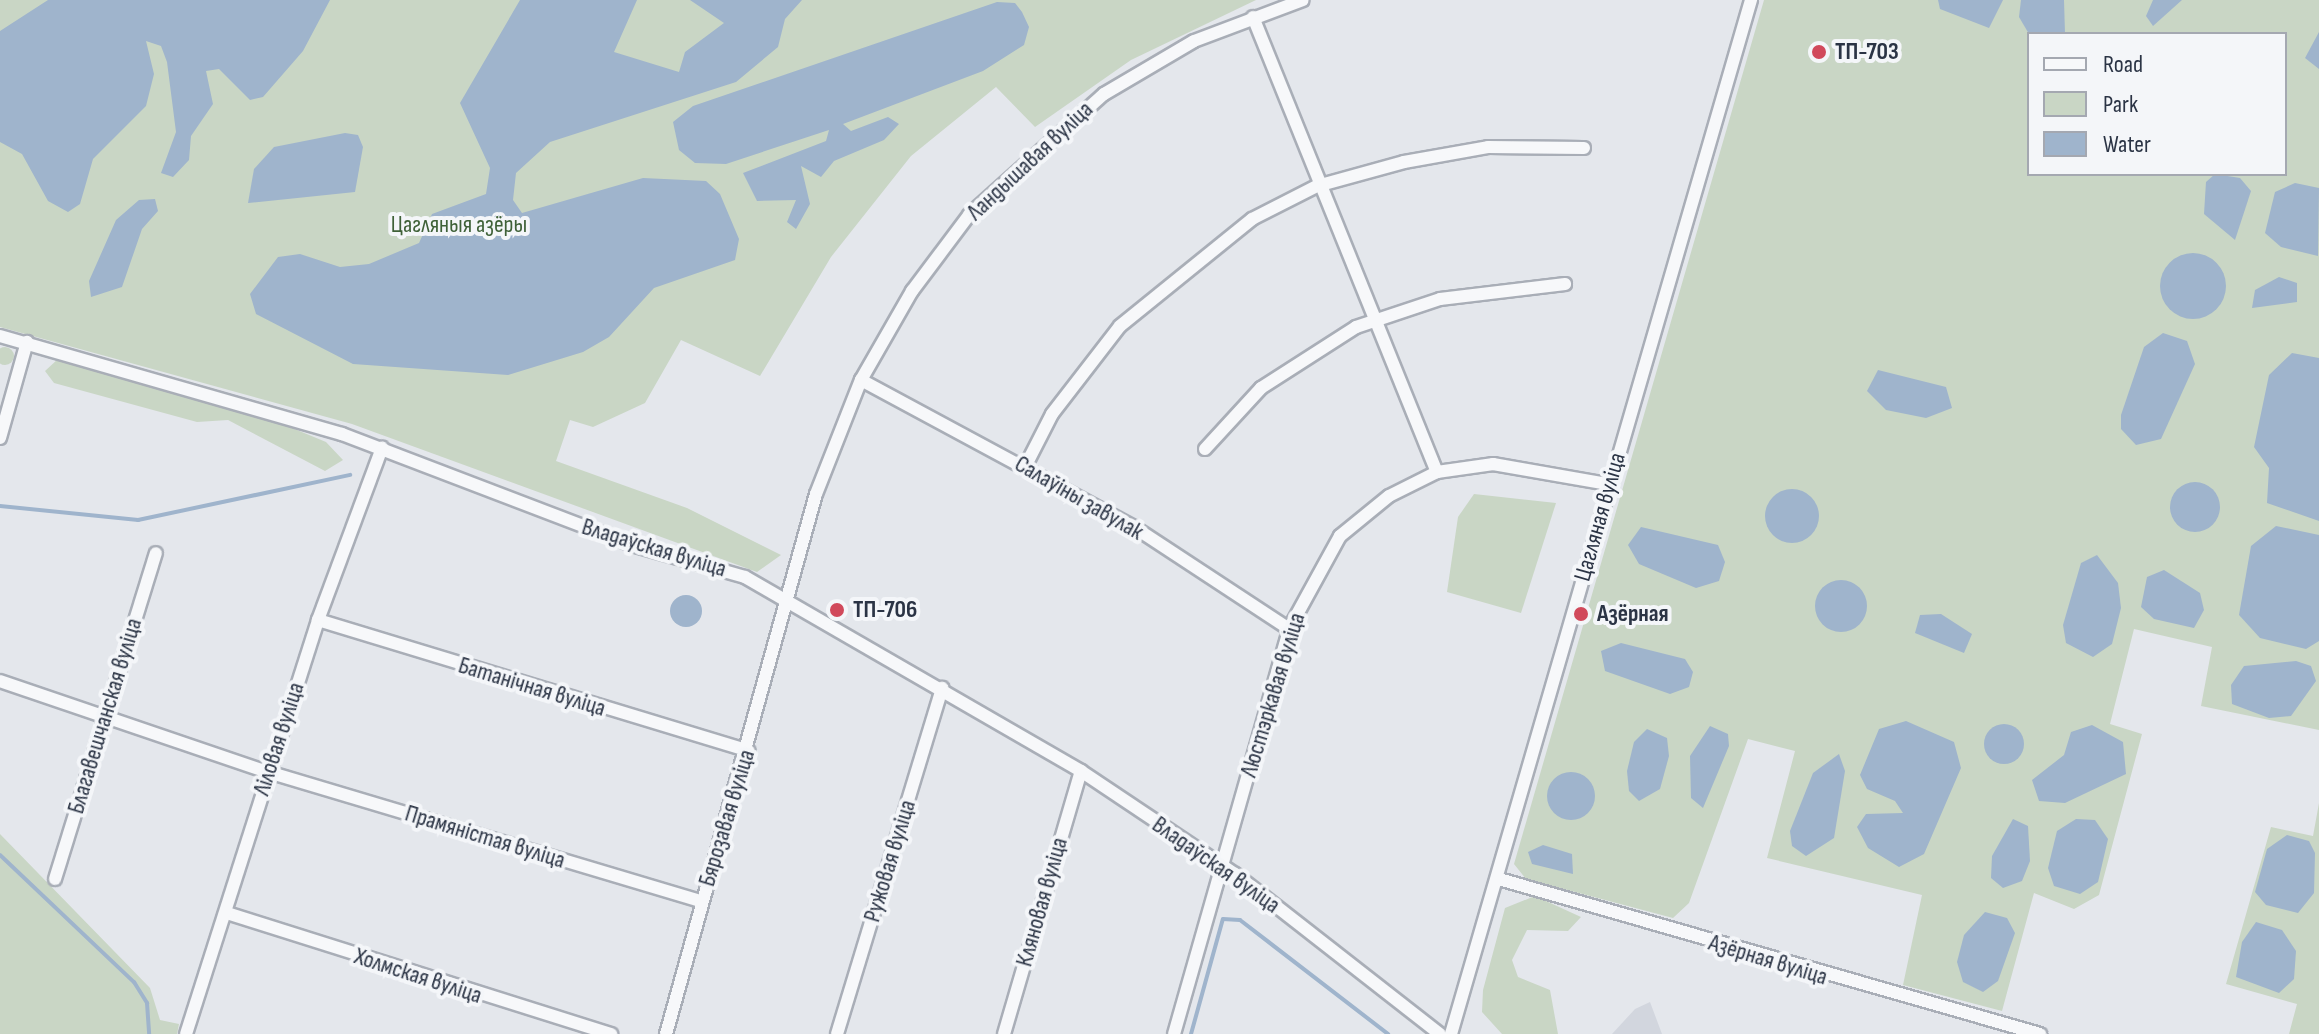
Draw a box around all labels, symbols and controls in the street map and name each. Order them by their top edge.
legend [2027,32,2287,176]
place label: ТП-703 [1835,38,1899,66]
marker: ТП-703 [1810,43,1828,61]
text: Road [2103,50,2143,79]
text: Park [2103,90,2138,119]
street label: Ландышавая вуліца [961,95,1099,227]
text: Water [2103,130,2151,159]
park label: Цагляныя азёры [391,211,527,239]
street label: Салаўіны завулак [1010,450,1148,546]
street label: Цагляная вуліца [1568,450,1632,584]
street label: Владаўская вуліца [578,512,730,584]
place label: ТП-706 [853,596,917,624]
place label: Азёрная [1597,600,1669,628]
marker: ТП-706 [828,601,846,619]
marker: Азёрная [1572,605,1590,623]
street label: Люстэркавая вуліца [1234,609,1312,781]
street label: Благавешчанская вуліца [62,615,148,817]
street label: Батанічная вуліца [455,651,609,723]
street label: Ліловая вуліца [247,679,311,799]
street label: Бярозавая вуліца [693,746,761,890]
street label: Ружовая вуліца [858,797,922,925]
street label: Прамяністая вуліца [402,799,568,875]
street label: Владаўская вуліца [1147,810,1285,920]
street label: Кляновая вуліца [1010,834,1074,970]
street label: Азёрная вуліца [1705,928,1831,992]
street label: Холмская вуліца [351,942,485,1010]

